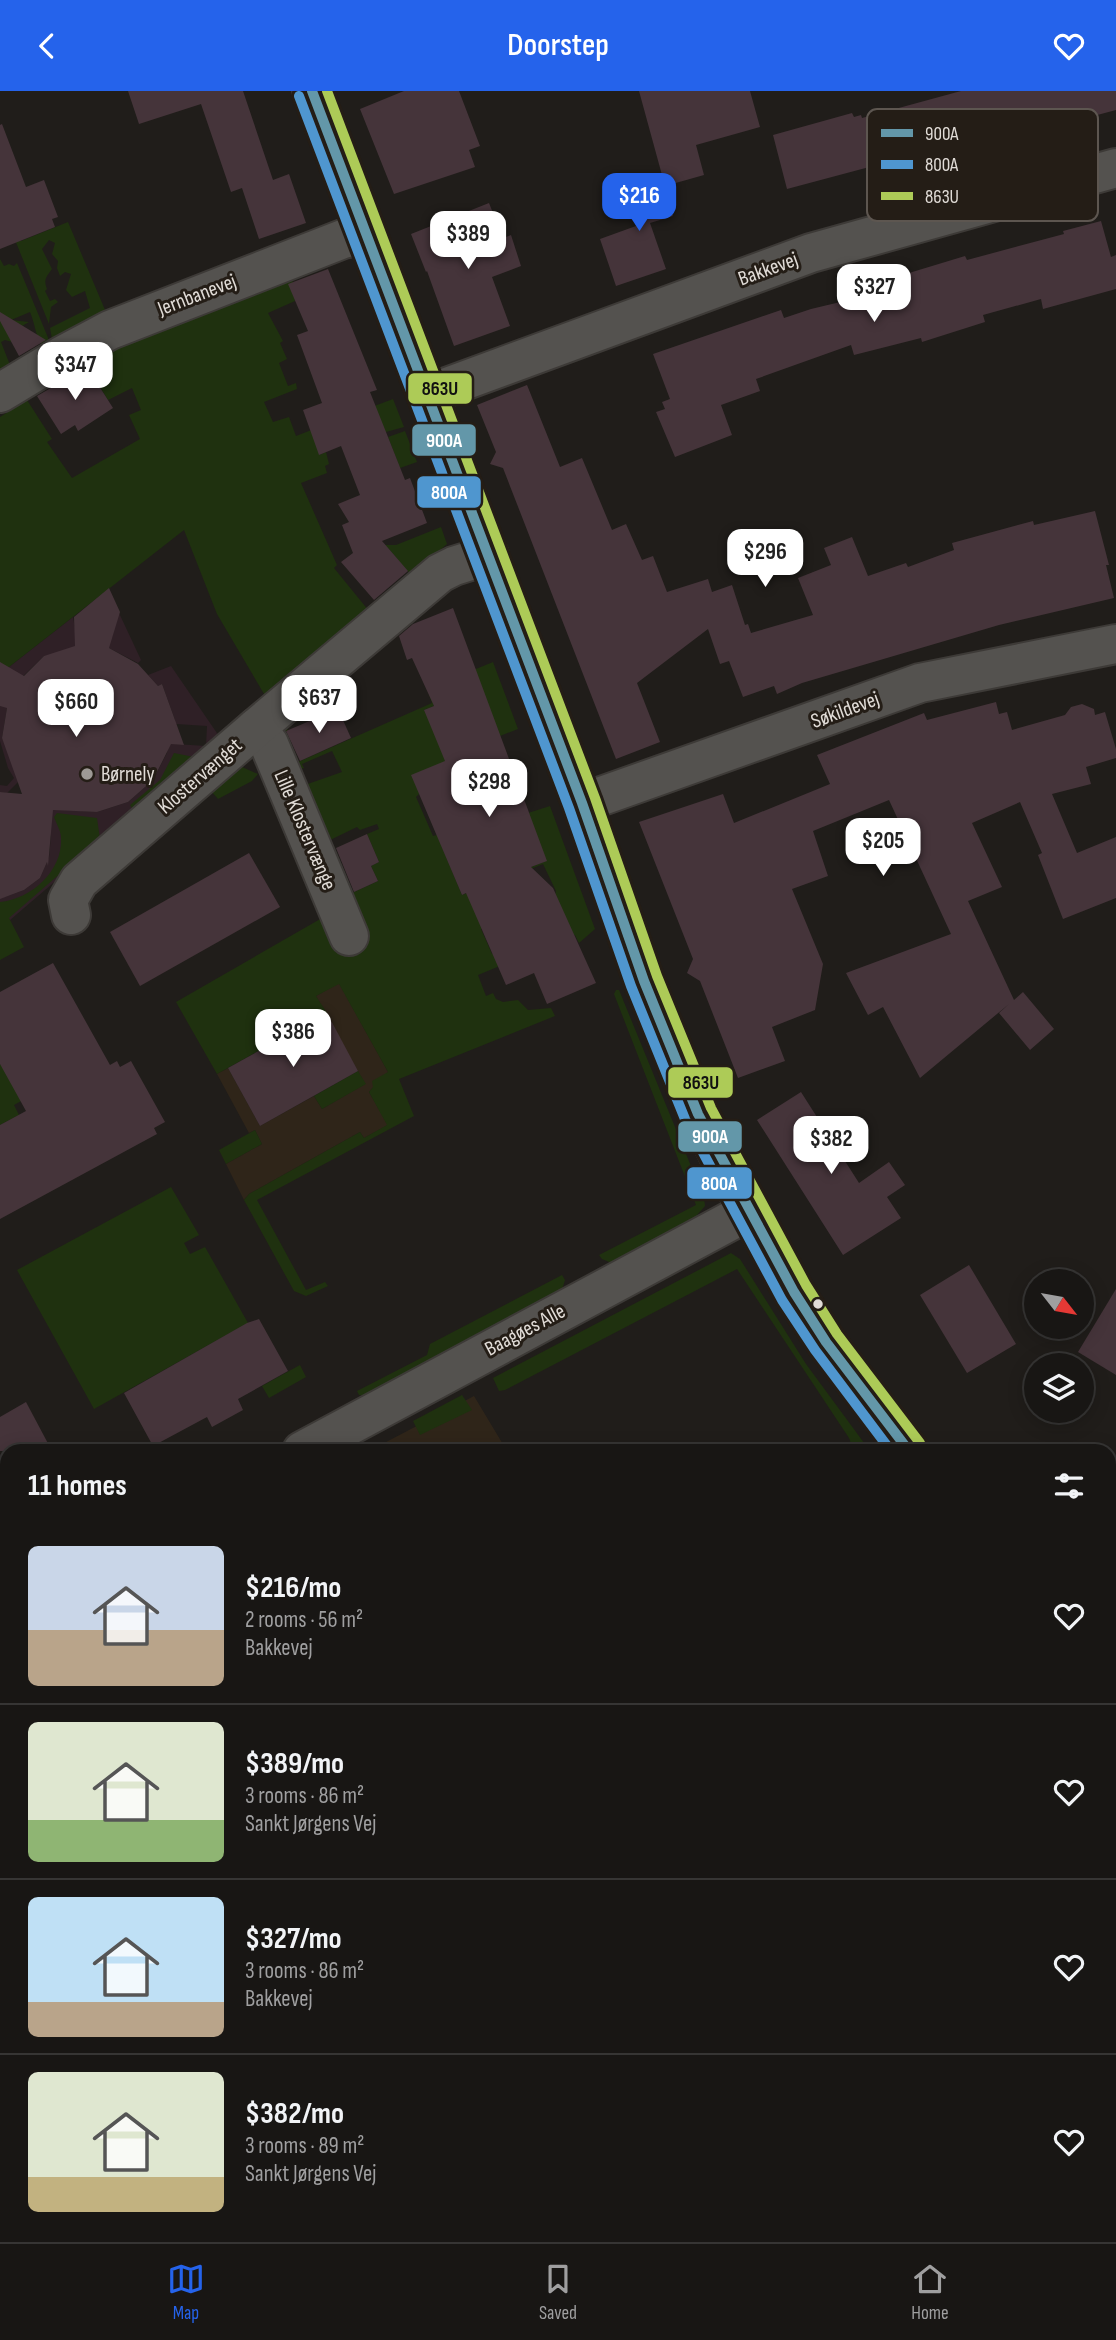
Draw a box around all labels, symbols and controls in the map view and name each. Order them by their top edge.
text: Doorstep [507,26,609,65]
icon: back [28,27,66,65]
icon: heart [1050,27,1088,65]
legend [867,109,1098,221]
text: 900A [925,123,959,146]
text: 800A [925,154,959,177]
pin: $216 [598,173,680,233]
text: $216 [618,182,660,210]
text: 863U [925,186,959,209]
pin: $389 [427,211,509,271]
text: $389 [446,220,490,248]
street label: Bakkevej [735,247,801,291]
pin: $327 [833,265,915,324]
street label: Jernbanevej [153,269,240,322]
text: $327 [853,273,895,301]
pin: $347 [34,343,116,402]
text: $347 [54,351,96,379]
line badge: 863U [407,372,473,405]
text: 863U [422,378,458,401]
line badge: 900A [411,423,477,457]
text: 900A [426,430,463,453]
line badge: 800A [416,475,482,509]
text: 800A [431,482,468,505]
pin: $296 [724,529,806,589]
text: $296 [743,538,787,566]
pin: $637 [278,675,360,735]
pin: $660 [35,679,117,739]
text: $637 [298,684,340,712]
street label: Søkildevej [807,686,883,734]
text: $660 [54,688,98,716]
street label: Klostervænget [153,733,247,819]
pin: $298 [448,759,530,819]
place label: Børnely [101,762,155,787]
marker: Børnely [79,766,95,782]
street label: Lille Klostervænge [268,766,342,894]
text: $298 [467,768,511,796]
pin: $205 [842,819,924,878]
text: $205 [862,827,904,855]
pin: $386 [252,1009,334,1069]
text: $386 [271,1018,315,1046]
line badge: 863U [667,1066,734,1099]
text: 863U [683,1072,719,1095]
pin: $382 [790,1117,872,1176]
line badge: 900A [677,1120,743,1153]
text: $382 [809,1125,853,1153]
text: 900A [692,1126,729,1149]
line badge: 800A [686,1166,753,1200]
text: 800A [701,1173,738,1196]
north arrow [1024,1269,1094,1339]
map controls [1024,1269,1094,1423]
unlabelled marker [811,1297,825,1311]
street label: Baagøes Alle [481,1298,569,1362]
button: layers [1024,1353,1094,1423]
icon: filters [1050,1467,1088,1505]
text: 11 homes [28,1468,127,1504]
text: $216/mo [245,1570,341,1606]
icon: home [84,1574,168,1658]
icon: heart [1050,1597,1088,1635]
text: 2 rooms · 56 m² [245,1606,363,1634]
text: Bakkevej [245,1634,313,1662]
text: $389/mo [245,1746,344,1782]
icon: home [84,1750,168,1834]
icon: heart [1050,1773,1088,1811]
text: 3 rooms · 86 m² [245,1782,364,1810]
text: Sankt Jørgens Vej [245,1810,376,1838]
text: $327/mo [245,1921,342,1957]
icon: home [84,1925,168,2009]
icon: heart [1050,1948,1088,1986]
text: 3 rooms · 86 m² [245,1957,364,1985]
text: Bakkevej [245,1985,313,2013]
text: $382/mo [245,2096,344,2132]
icon: home [84,2100,168,2184]
icon: heart [1050,2123,1088,2161]
text: 3 rooms · 89 m² [245,2132,364,2160]
text: Sankt Jørgens Vej [245,2160,376,2188]
tab: Map [167,2260,205,2325]
tab: Saved [539,2260,577,2325]
tab: Home [911,2260,949,2325]

